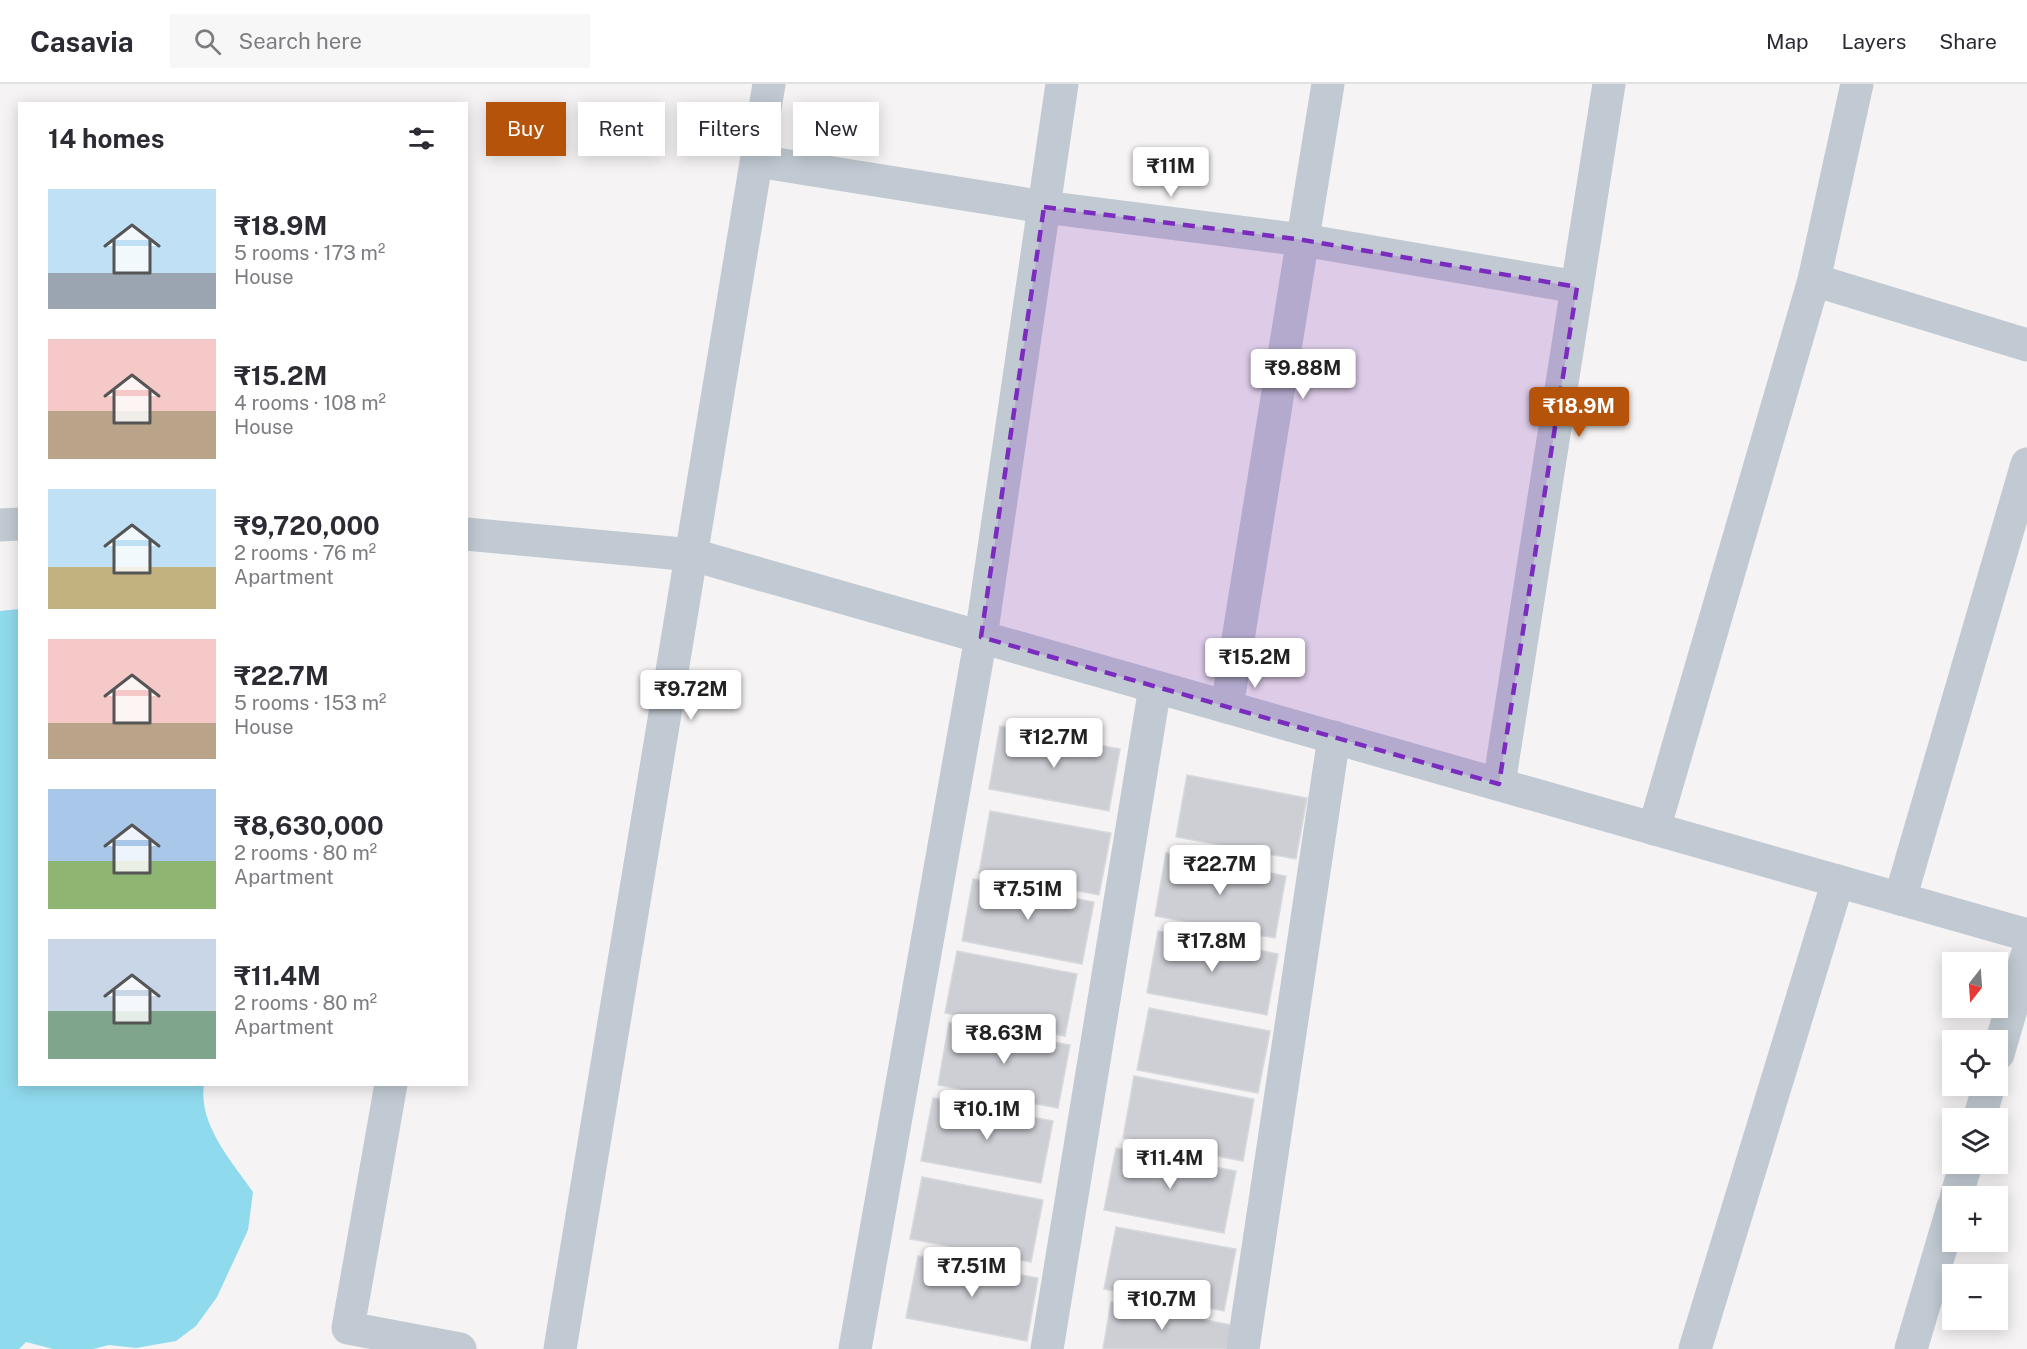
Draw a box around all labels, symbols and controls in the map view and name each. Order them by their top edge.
search box [170,14,590,68]
text: Casavia [30,25,134,58]
icon: search [191,25,224,58]
text: Search here [239,28,362,54]
text: Map [1766,29,1809,54]
text: Layers [1842,29,1906,54]
text: Share [1939,29,1997,54]
chip: Buy [486,102,566,156]
chip: Rent [578,102,665,156]
chip: Filters [677,102,781,156]
chip: New [793,102,879,156]
icon: filters [405,122,438,155]
text: 14 homes [48,123,164,154]
pin: ₹11M [1135,147,1207,198]
text: ₹11M [1147,154,1195,178]
text: ₹18.9M [234,210,327,241]
icon: home [96,213,168,285]
text: 5 rooms · 173 m² [234,241,385,265]
text: House [234,265,294,289]
pin: ₹9.88M [1254,349,1352,400]
text: ₹9.88M [1265,356,1341,380]
text: ₹15.2M [234,360,327,391]
icon: home [96,363,168,435]
pin: ₹18.9M [1530,387,1628,438]
text: 4 rooms · 108 m² [234,391,386,415]
text: ₹18.9M [1543,394,1615,418]
text: House [234,415,294,439]
text: ₹9,720,000 [234,510,380,541]
icon: home [96,513,168,585]
text: 2 rooms · 76 m² [234,541,376,565]
text: Apartment [234,565,334,589]
pin: ₹15.2M [1206,638,1304,689]
text: ₹15.2M [1219,645,1291,669]
text: ₹22.7M [234,660,329,691]
icon: home [96,663,168,735]
pin: ₹9.72M [642,670,740,721]
text: ₹9.72M [654,677,728,701]
text: 5 rooms · 153 m² [234,691,386,715]
text: House [234,715,294,739]
pin: ₹12.7M [1005,718,1103,769]
text: ₹12.7M [1020,725,1088,749]
text: ₹8,630,000 [234,810,384,841]
icon: home [96,813,168,885]
text: 2 rooms · 80 m² [234,841,377,865]
pin: ₹22.7M [1171,845,1269,896]
text: ₹22.7M [1184,852,1256,876]
text: Apartment [234,865,334,889]
pin: ₹7.51M [979,870,1077,921]
text: ₹7.51M [994,877,1062,901]
pin: ₹17.8M [1163,922,1261,973]
text: ₹17.8M [1178,929,1246,953]
north arrow [1942,952,2008,1018]
map controls [1942,952,2008,1330]
text: ₹11.4M [234,960,321,991]
icon: home [96,963,168,1035]
text: 2 rooms · 80 m² [234,991,377,1015]
pin: ₹8.63M [955,1014,1053,1065]
text: Apartment [234,1015,334,1039]
text: ₹8.63M [966,1021,1042,1045]
button: locate [1942,1030,2008,1096]
pin: ₹10.1M [938,1090,1036,1141]
text: ₹10.1M [954,1097,1020,1121]
button: layers [1942,1108,2008,1174]
pin: ₹11.4M [1121,1139,1219,1190]
text: ₹11.4M [1137,1146,1203,1170]
button: + [1942,1186,2008,1252]
pin: ₹7.51M [923,1247,1021,1298]
text: ₹7.51M [938,1254,1006,1278]
button: − [1942,1264,2008,1330]
pin: ₹10.7M [1113,1280,1211,1331]
text: ₹10.7M [1128,1287,1196,1311]

